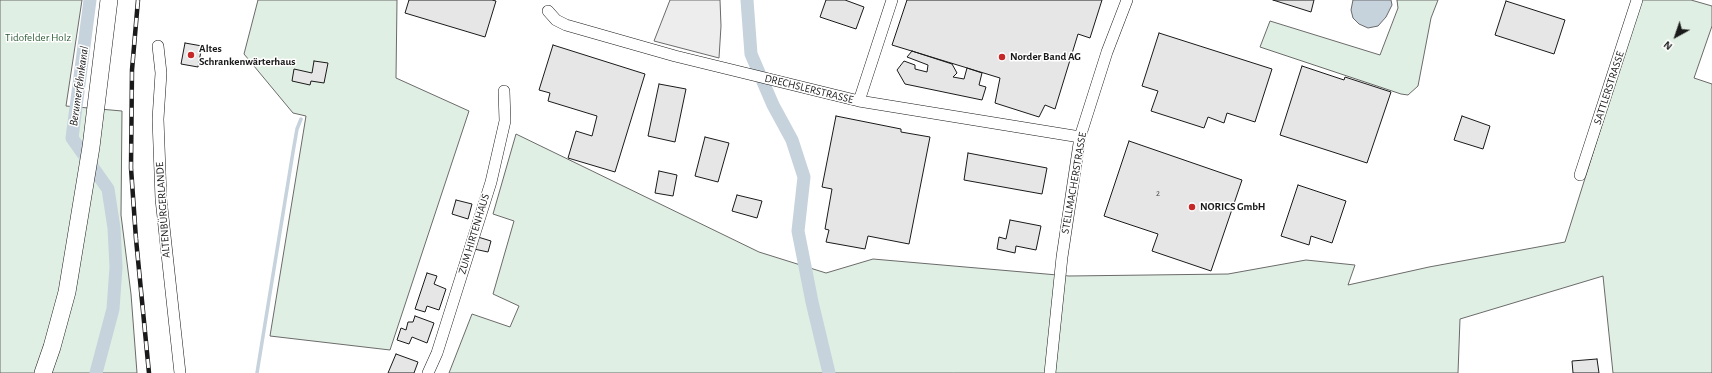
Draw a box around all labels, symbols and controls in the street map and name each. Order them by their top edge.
north arrow [1656,16,1696,56]
park label: Tidofelder Holz [5,31,71,45]
text: N [1661,39,1674,52]
place label: Altes Schrankenwärterhaus [199,42,295,68]
water label: Berumerfehnkanal [66,45,92,127]
marker: Altes Schrankenwärterhaus [186,50,196,60]
place label: Norder Band AG [1010,50,1081,64]
street label: SATTLERSTRASSE [1591,50,1627,126]
marker: Norder Band AG [997,52,1007,62]
street label: DRECHSLERSTRASSE [763,72,855,106]
street label: STELLMACHERSTRASSE [1059,131,1089,235]
street label: ALTENBÜRGERLANDE [153,162,173,258]
house number: 2 [1156,188,1160,198]
street label: ZUM HIRTENHAUS [456,192,492,276]
place label: NORICS GmbH [1200,200,1265,214]
marker: NORICS GmbH [1187,202,1197,212]

